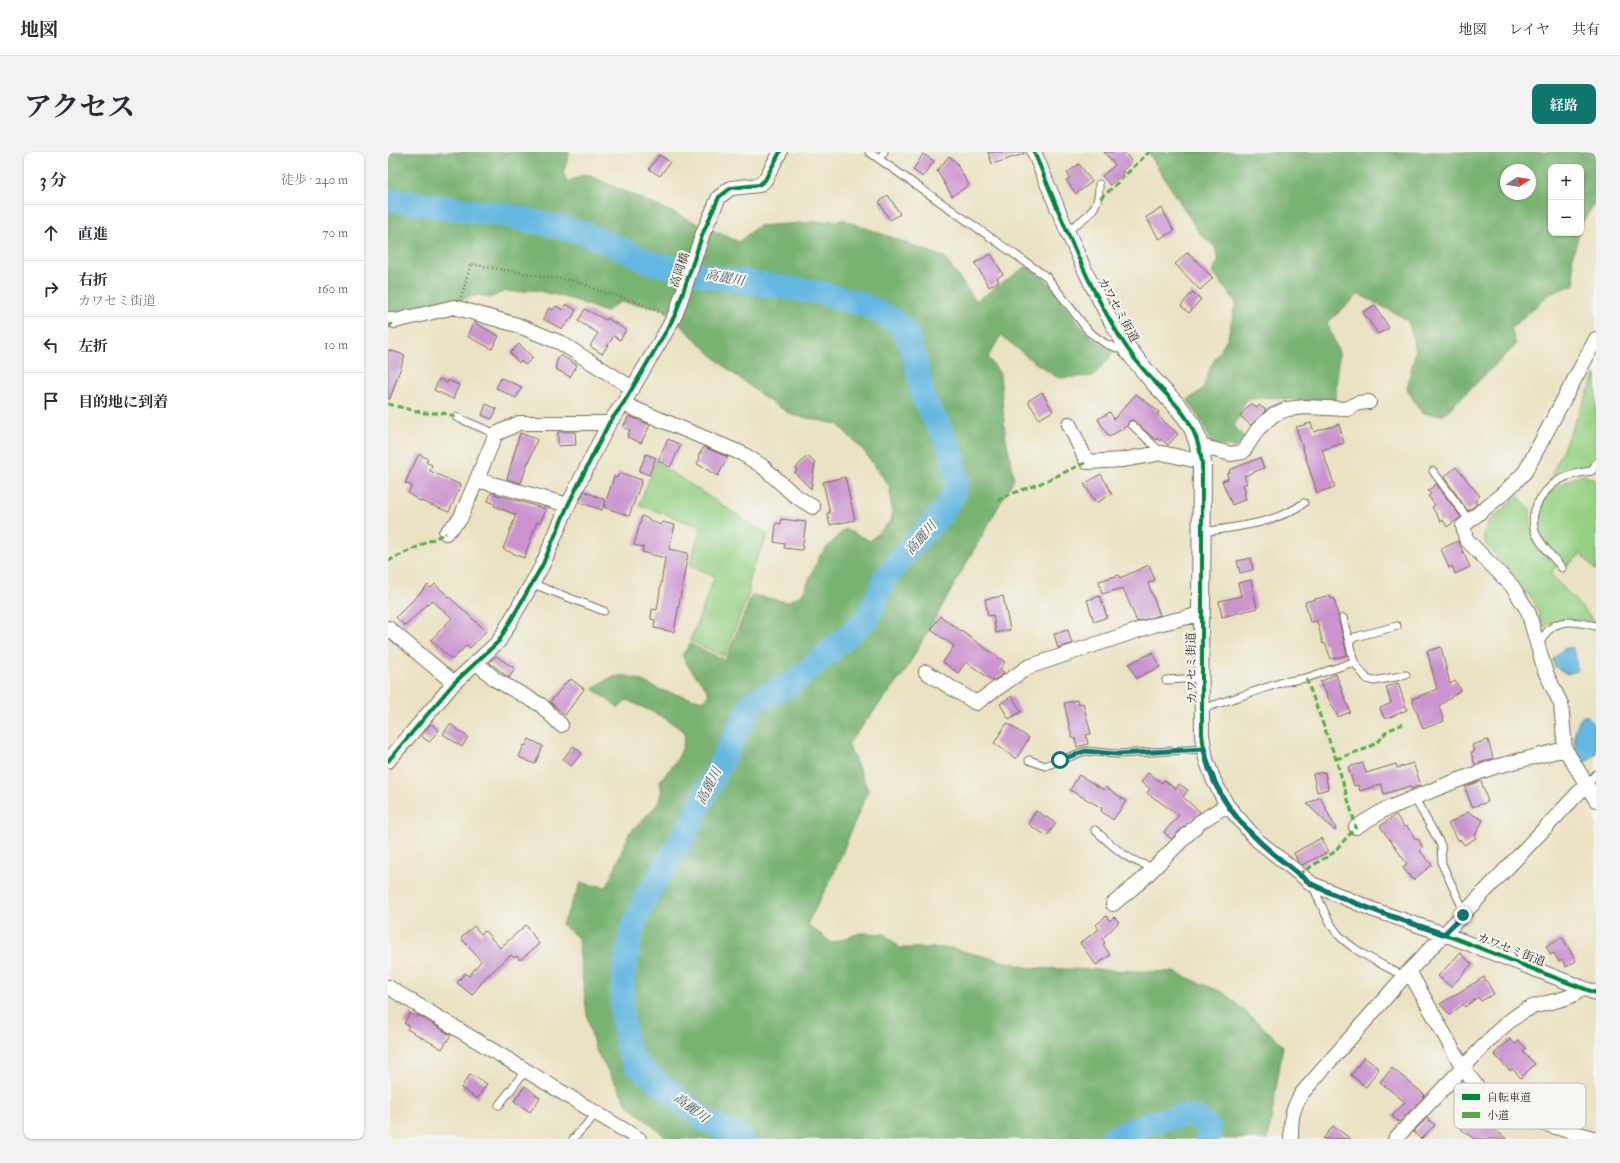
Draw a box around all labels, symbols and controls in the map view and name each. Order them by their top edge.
text: 地図 [20,18,58,42]
text: 地図 [1459,21,1487,38]
text: レイヤ [1509,21,1550,38]
text: 共有 [1572,21,1600,38]
button: 経路 [1532,84,1596,124]
text: アクセス [24,90,135,125]
north arrow [1500,164,1536,200]
map controls [1548,164,1584,236]
button: + [1548,164,1584,200]
text: 3 分 [40,170,67,191]
text: 徒歩 · 240 m [281,172,348,188]
button: − [1548,200,1584,236]
icon: ahead [40,222,62,244]
text: 直進 [78,225,108,244]
text: 70 m [323,225,348,241]
street label: 高岡橋 [667,251,693,289]
water label: 高麗川 [704,267,748,290]
text: 右折 [78,271,108,290]
street label: カワセミ街道 [1094,275,1142,345]
icon: right [40,278,62,300]
text: 160 m [317,281,348,297]
text: カワセミ街道 [78,293,156,309]
icon: left [40,334,62,356]
text: 左折 [78,337,108,356]
text: 10 m [324,337,348,353]
icon: arrive [40,390,62,412]
text: 目的地に到着 [78,393,168,412]
water label: 高麗川 [902,517,941,558]
street label: カワセミ街道 [1184,632,1200,704]
route start [1051,751,1069,769]
water label: 高麗川 [693,763,726,807]
route end [1454,906,1472,924]
street label: カワセミ街道 [1475,930,1547,970]
legend [1454,1083,1586,1129]
water label: 高麗川 [671,1090,713,1127]
text: 自転車道 [1487,1091,1531,1104]
text: 小道 [1487,1109,1509,1122]

